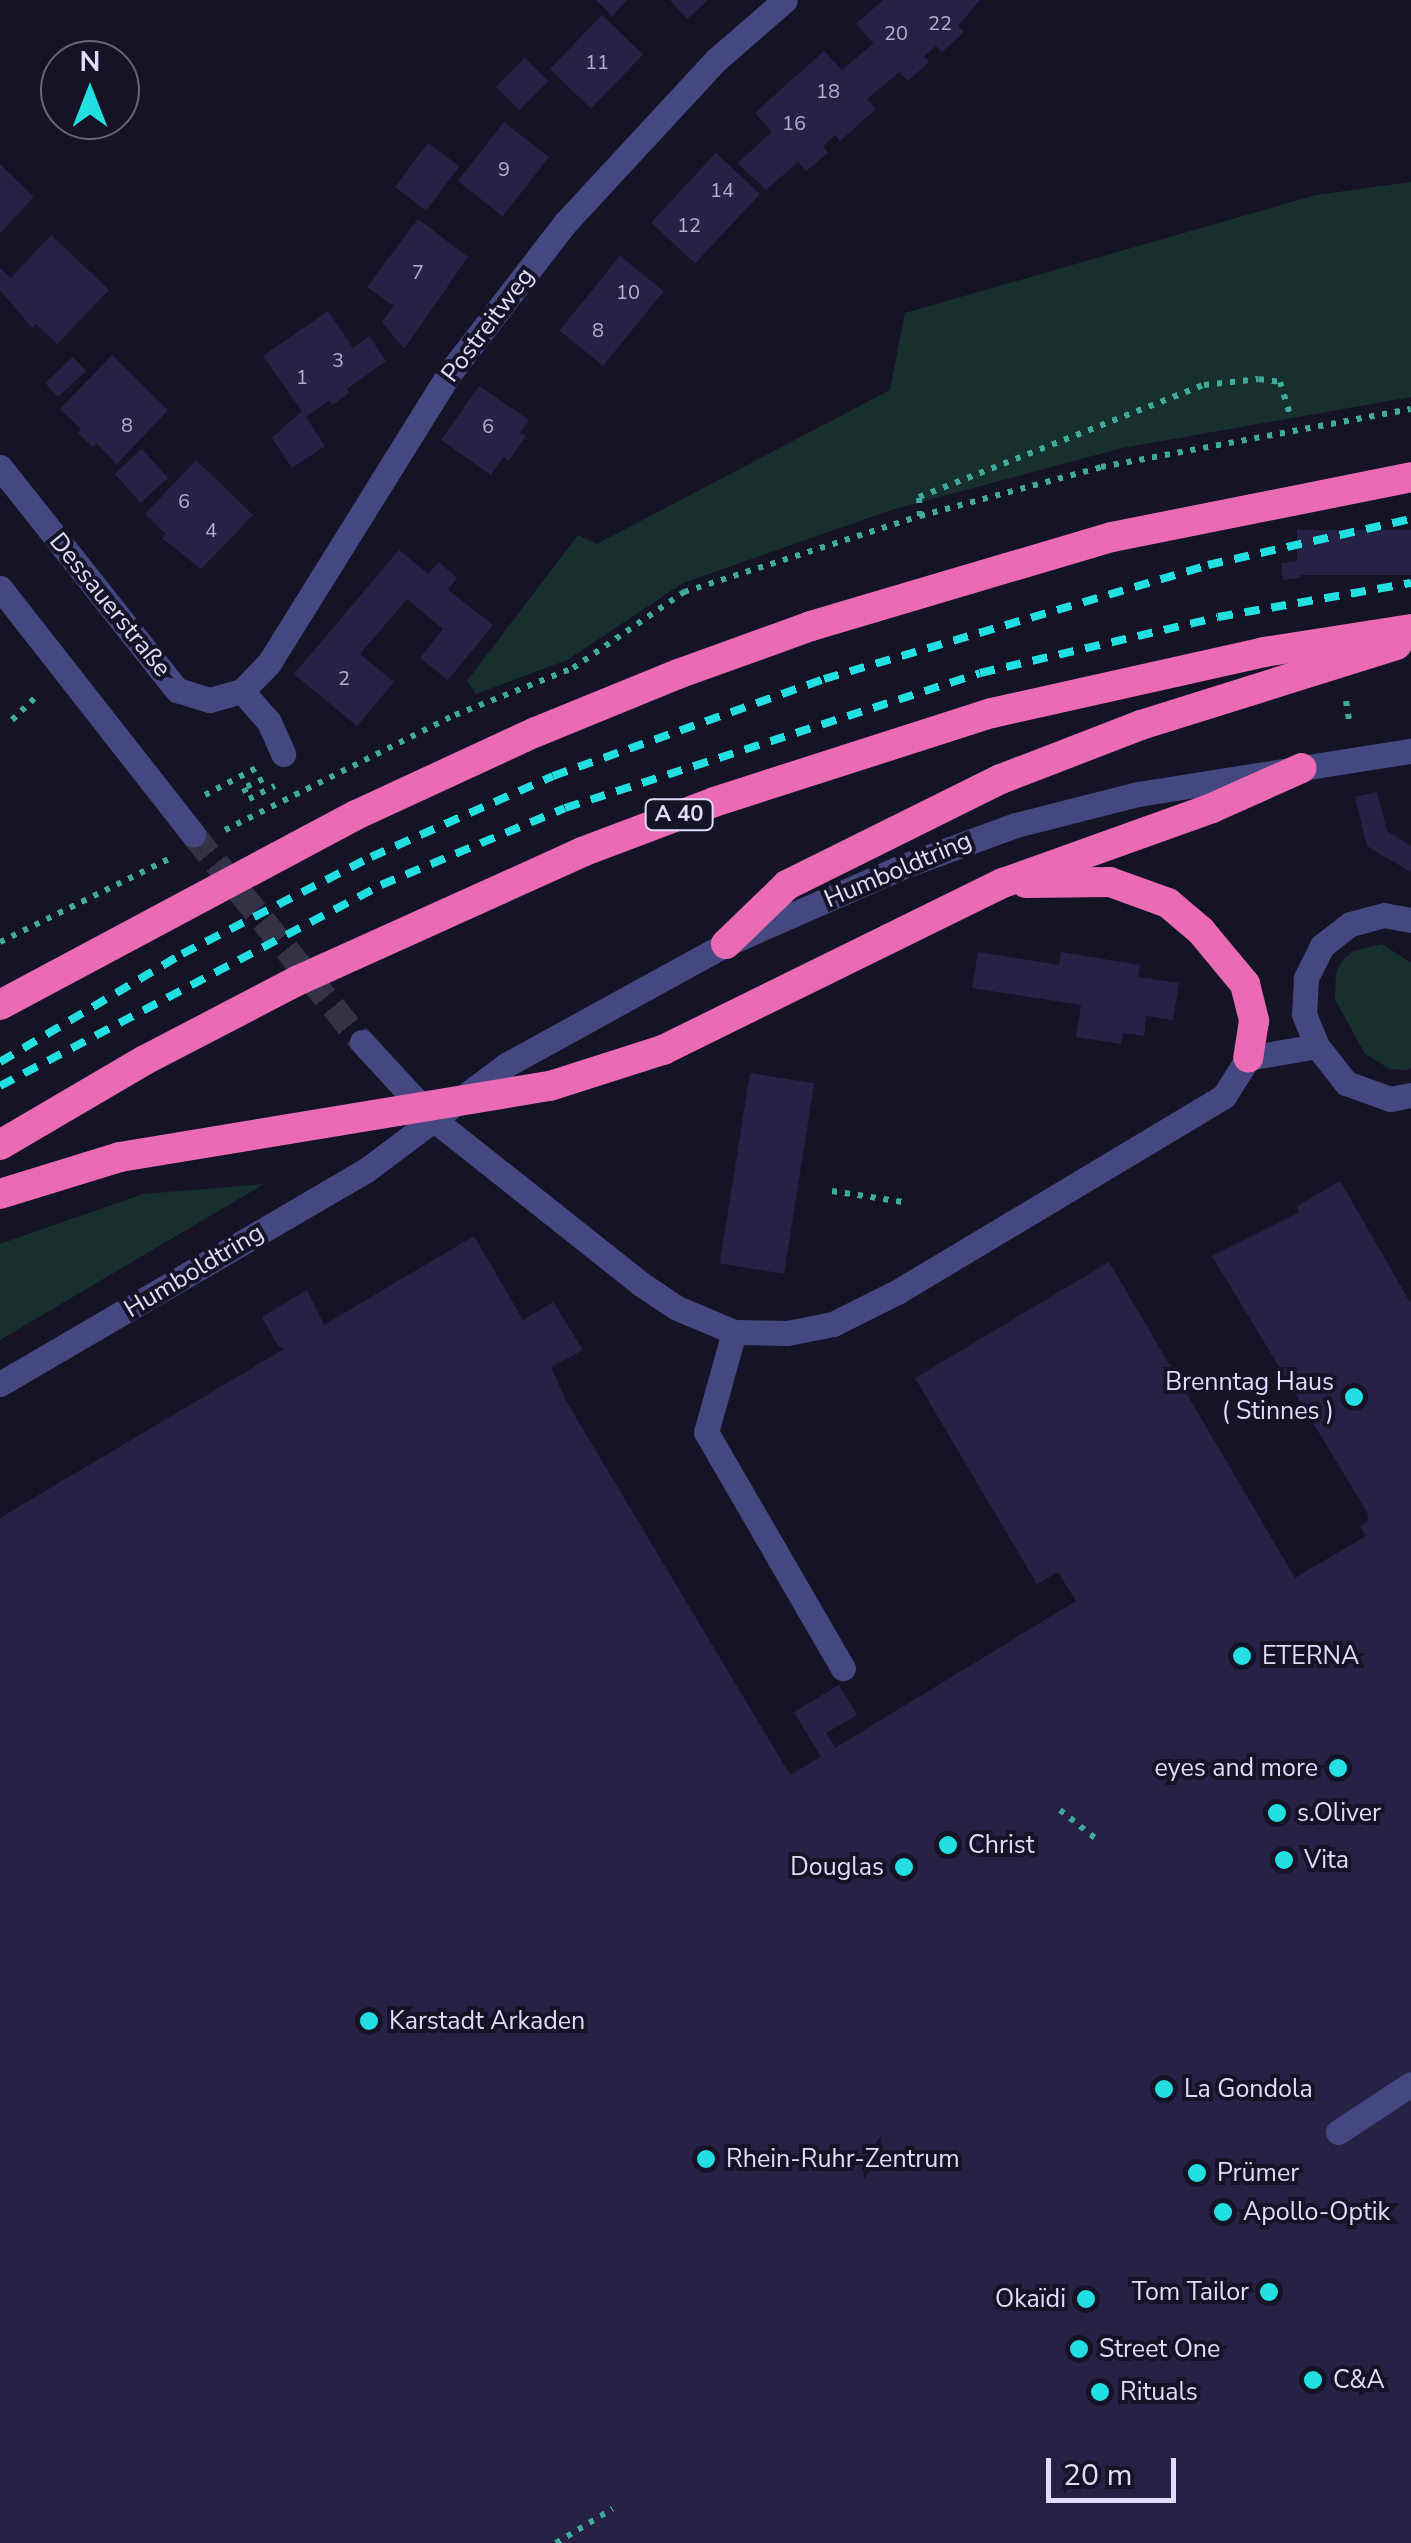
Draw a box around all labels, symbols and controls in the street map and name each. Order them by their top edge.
house number: 22 [928,11,952,35]
house number: 20 [884,21,908,45]
north arrow [40,40,140,140]
text: N [80,43,100,81]
house number: 11 [585,50,609,74]
house number: 18 [816,79,840,103]
house number: 16 [782,111,806,135]
house number: 9 [498,157,510,181]
house number: 14 [710,178,734,202]
house number: 12 [677,213,701,237]
house number: 7 [412,260,424,284]
street label: Postreitweg [435,262,541,388]
house number: 10 [616,280,640,304]
house number: 8 [592,318,604,342]
house number: 3 [332,348,344,372]
house number: 1 [296,365,308,389]
house number: 8 [121,413,133,437]
house number: 6 [482,414,494,438]
house number: 6 [178,489,190,513]
house number: 4 [205,518,217,542]
street label: Dessauerstraße [43,527,177,683]
house number: 2 [338,666,350,690]
road number: A 40 [644,798,714,832]
street label: Humboldtring [820,825,976,915]
street label: Humboldtring [119,1218,269,1324]
place label: Brenntag Haus ( Stinnes ) [1165,1368,1334,1427]
marker: Brenntag Haus ( Stinnes ) [1343,1386,1365,1408]
place label: ETERNA [1262,1641,1359,1671]
marker: ETERNA [1231,1645,1253,1667]
place label: eyes and more [1155,1753,1318,1783]
marker: eyes and more [1327,1757,1349,1779]
place label: s.Oliver [1297,1798,1381,1828]
marker: s.Oliver [1266,1802,1288,1824]
place label: Christ [968,1830,1034,1860]
marker: Christ [937,1834,959,1856]
place label: Vita [1304,1845,1349,1875]
marker: Vita [1273,1849,1295,1871]
place label: Douglas [790,1852,884,1882]
marker: Douglas [893,1856,915,1878]
place label: Karstadt Arkaden [389,2006,585,2036]
marker: Karstadt Arkaden [358,2010,380,2032]
place label: La Gondola [1184,2074,1313,2104]
marker: La Gondola [1153,2078,1175,2100]
place label: Rhein-Ruhr-Zentrum [726,2144,960,2174]
marker: Rhein-Ruhr-Zentrum [695,2148,717,2170]
place label: Prümer [1217,2158,1299,2188]
marker: Prümer [1186,2162,1208,2184]
place label: Apollo-Optik [1243,2197,1390,2227]
marker: Apollo-Optik [1212,2201,1234,2223]
place label: Tom Tailor [1132,2277,1249,2307]
marker: Tom Tailor [1258,2281,1280,2303]
place label: Okaïdi [995,2284,1066,2314]
marker: Okaïdi [1075,2288,1097,2310]
place label: Street One [1099,2334,1220,2364]
marker: Street One [1068,2338,1090,2360]
place label: C&A [1333,2365,1385,2395]
marker: C&A [1302,2369,1324,2391]
place label: Rituals [1120,2377,1198,2407]
marker: Rituals [1089,2381,1111,2403]
scale bar [1051,2438,1181,2500]
text: 20 m [1063,2455,1132,2496]

